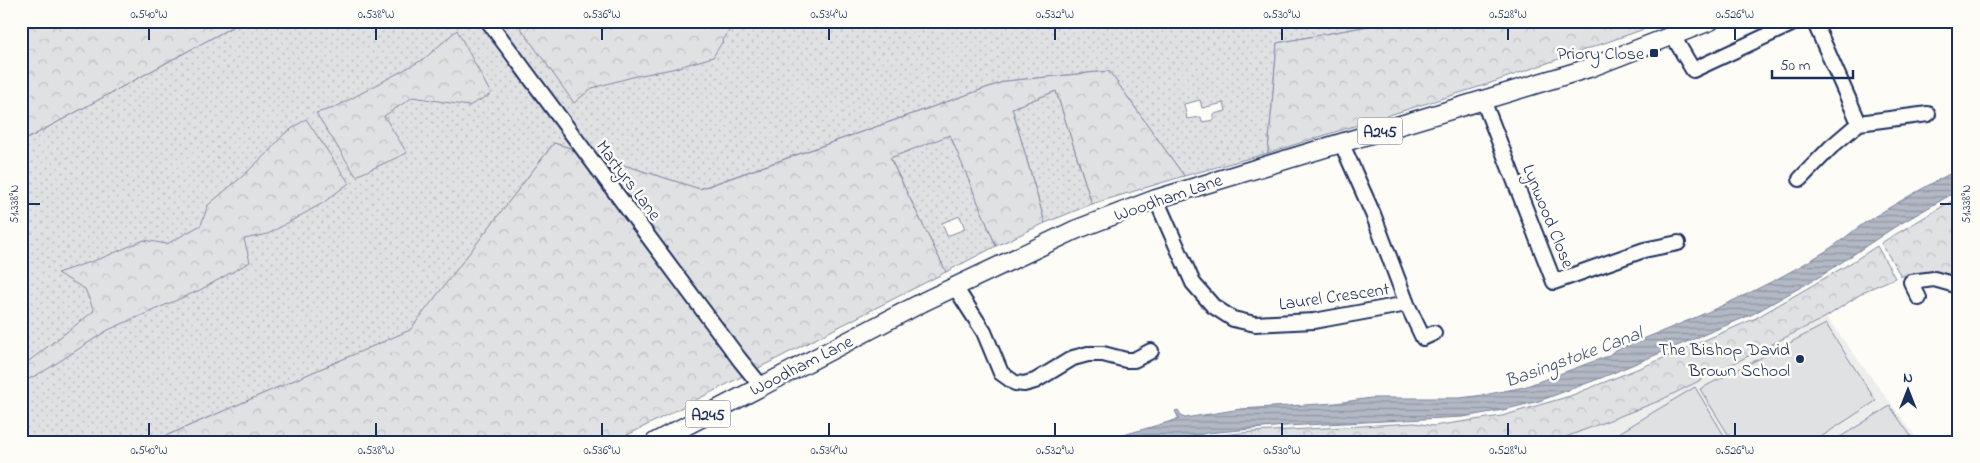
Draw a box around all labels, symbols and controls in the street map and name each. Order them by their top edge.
text: 0.540°W [130,6,168,24]
text: 0.538°W [358,6,394,24]
text: 0.536°W [583,6,621,24]
text: 0.534°W [811,6,847,24]
text: 0.532°W [1036,6,1074,24]
text: 0.530°W [1263,6,1301,24]
text: 0.528°W [1489,6,1527,24]
text: 0.526°W [1716,6,1754,24]
place label: Priory Close [1557,42,1645,68]
marker: Priory Close [1648,47,1660,59]
scale bar [1772,48,1854,80]
text: 50 m [1780,55,1811,77]
road number: A245 [1358,118,1402,144]
street label: Martyrs Lane [588,136,667,228]
street label: Lynwood Close [1514,161,1580,273]
street label: Woodham Lane [1111,168,1227,230]
text: 51.338°N [6,185,24,223]
text: 51.338°N [1958,185,1976,223]
street label: Laurel Crescent [1277,277,1391,319]
water label: Basingstoke Canal [1501,320,1649,397]
street label: Woodham Lane [746,329,859,404]
place label: The Bishop David Brown School [1659,338,1790,385]
marker: The Bishop David Brown School [1794,353,1806,365]
north arrow [1882,366,1932,416]
text: N [1903,368,1913,389]
road number: A245 [686,400,730,428]
text: 0.540°W [130,442,168,460]
text: 0.538°W [358,442,394,460]
text: 0.536°W [583,442,621,460]
text: 0.534°W [811,442,847,460]
text: 0.532°W [1036,442,1074,460]
text: 0.530°W [1263,442,1301,460]
text: 0.528°W [1489,442,1527,460]
text: 0.526°W [1716,442,1754,460]

